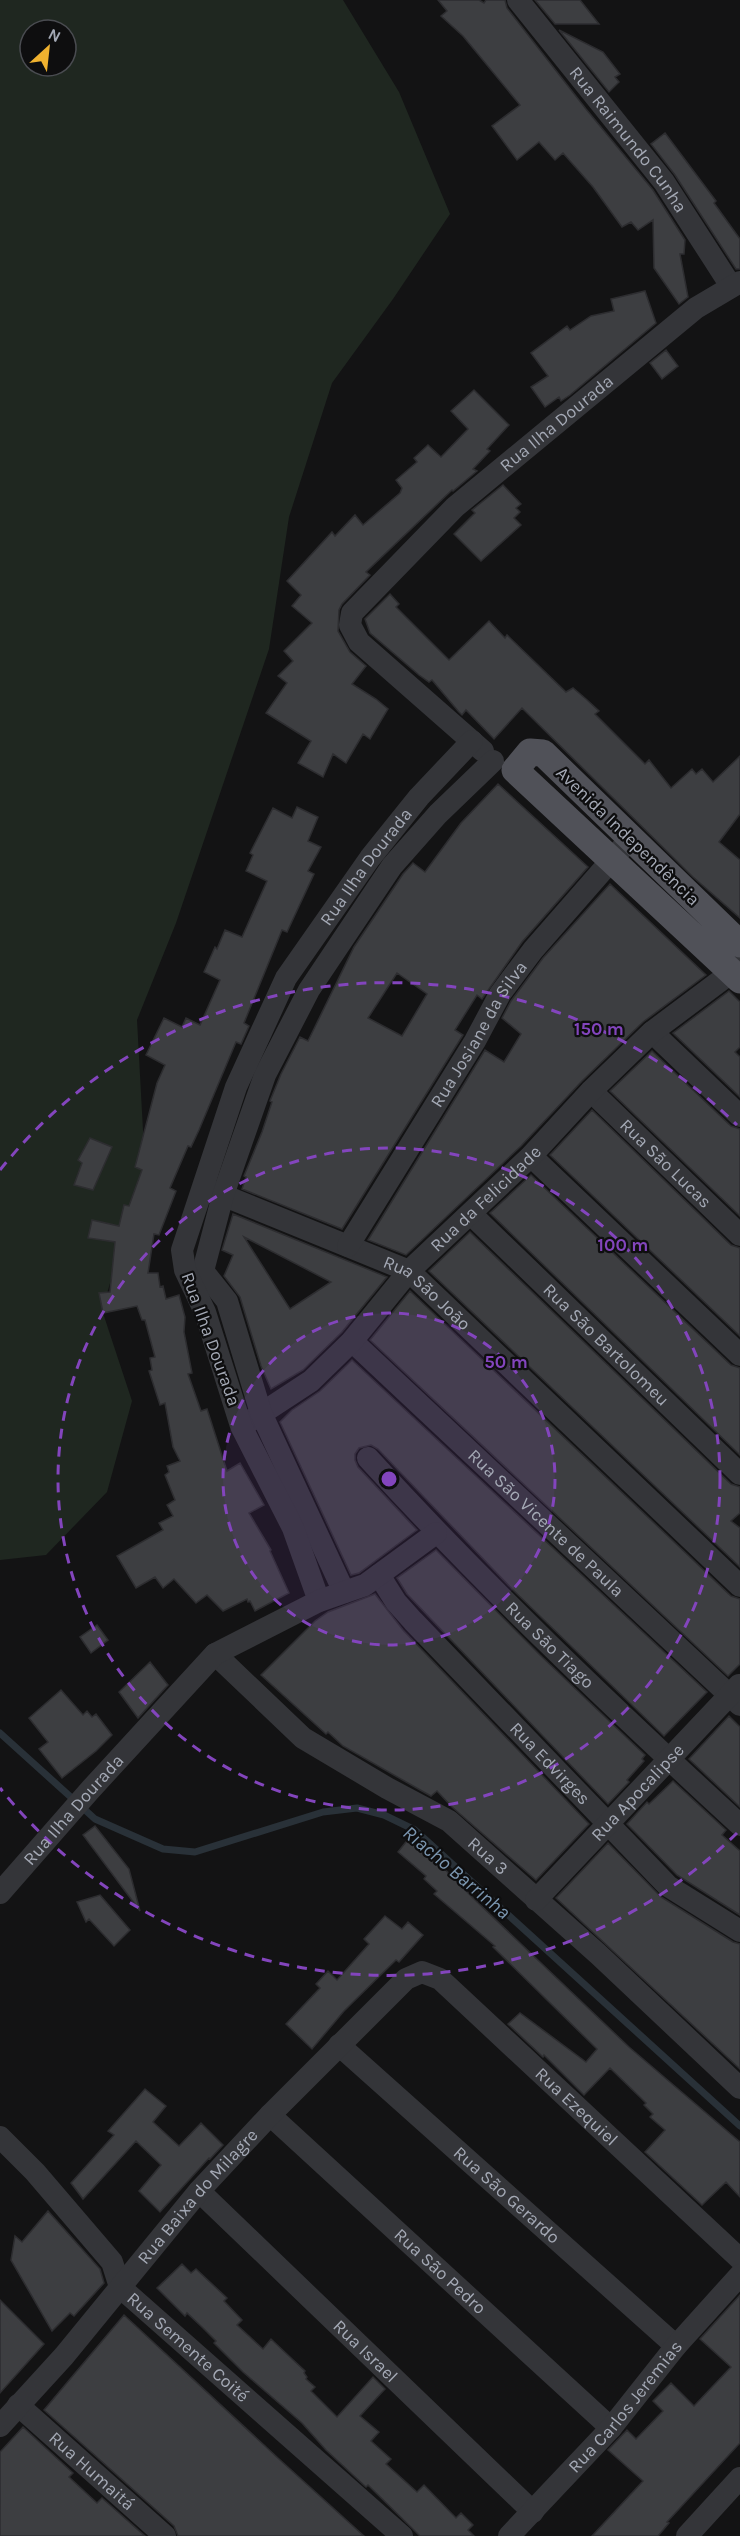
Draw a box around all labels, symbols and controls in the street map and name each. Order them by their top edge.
north arrow [18,18,78,78]
text: N [45,24,64,46]
street label: Rua Raimundo Cunha [565,62,692,217]
street label: Rua Ilha Dourada [495,370,618,477]
street label: Avenida Independência [552,762,704,910]
street label: Rua Ilha Dourada [315,803,417,930]
street label: Rua Josiane da Silva [426,957,532,1111]
text: 150 m [574,1018,624,1040]
street label: Rua São Lucas [615,1114,716,1213]
street label: Rua da Felicidade [426,1141,546,1256]
text: 100 m [598,1234,648,1256]
street label: Rua São João [380,1251,475,1335]
street label: Rua Ilha Dourada [177,1269,245,1409]
street label: Rua São Bartolomeu [538,1279,674,1411]
text: 50 m [484,1351,528,1373]
street label: Rua São Vicente de Paula [463,1444,629,1602]
centre of rings [379,1469,399,1489]
street label: Rua São Tiago [501,1597,599,1693]
street label: Rua Edvirges [505,1717,595,1809]
street label: Rua Apocalipse [586,1739,689,1846]
street label: Rua Ilha Dourada [18,1750,128,1870]
water label: Riacho Barrinha [398,1821,515,1924]
street label: Rua 3 [463,1832,513,1880]
street label: Rua Ezequiel [531,2063,623,2150]
street label: Rua Baixa do Milagre [133,2124,262,2269]
street label: Rua São Gerardo [449,2142,565,2248]
street label: Rua São Pedro [390,2223,491,2319]
street label: Rua Semente Coité [122,2287,254,2407]
street label: Rua Israel [329,2315,403,2387]
street label: Rua Carlos Jeremias [563,2336,687,2477]
street label: Rua Humaitá [44,2427,140,2515]

